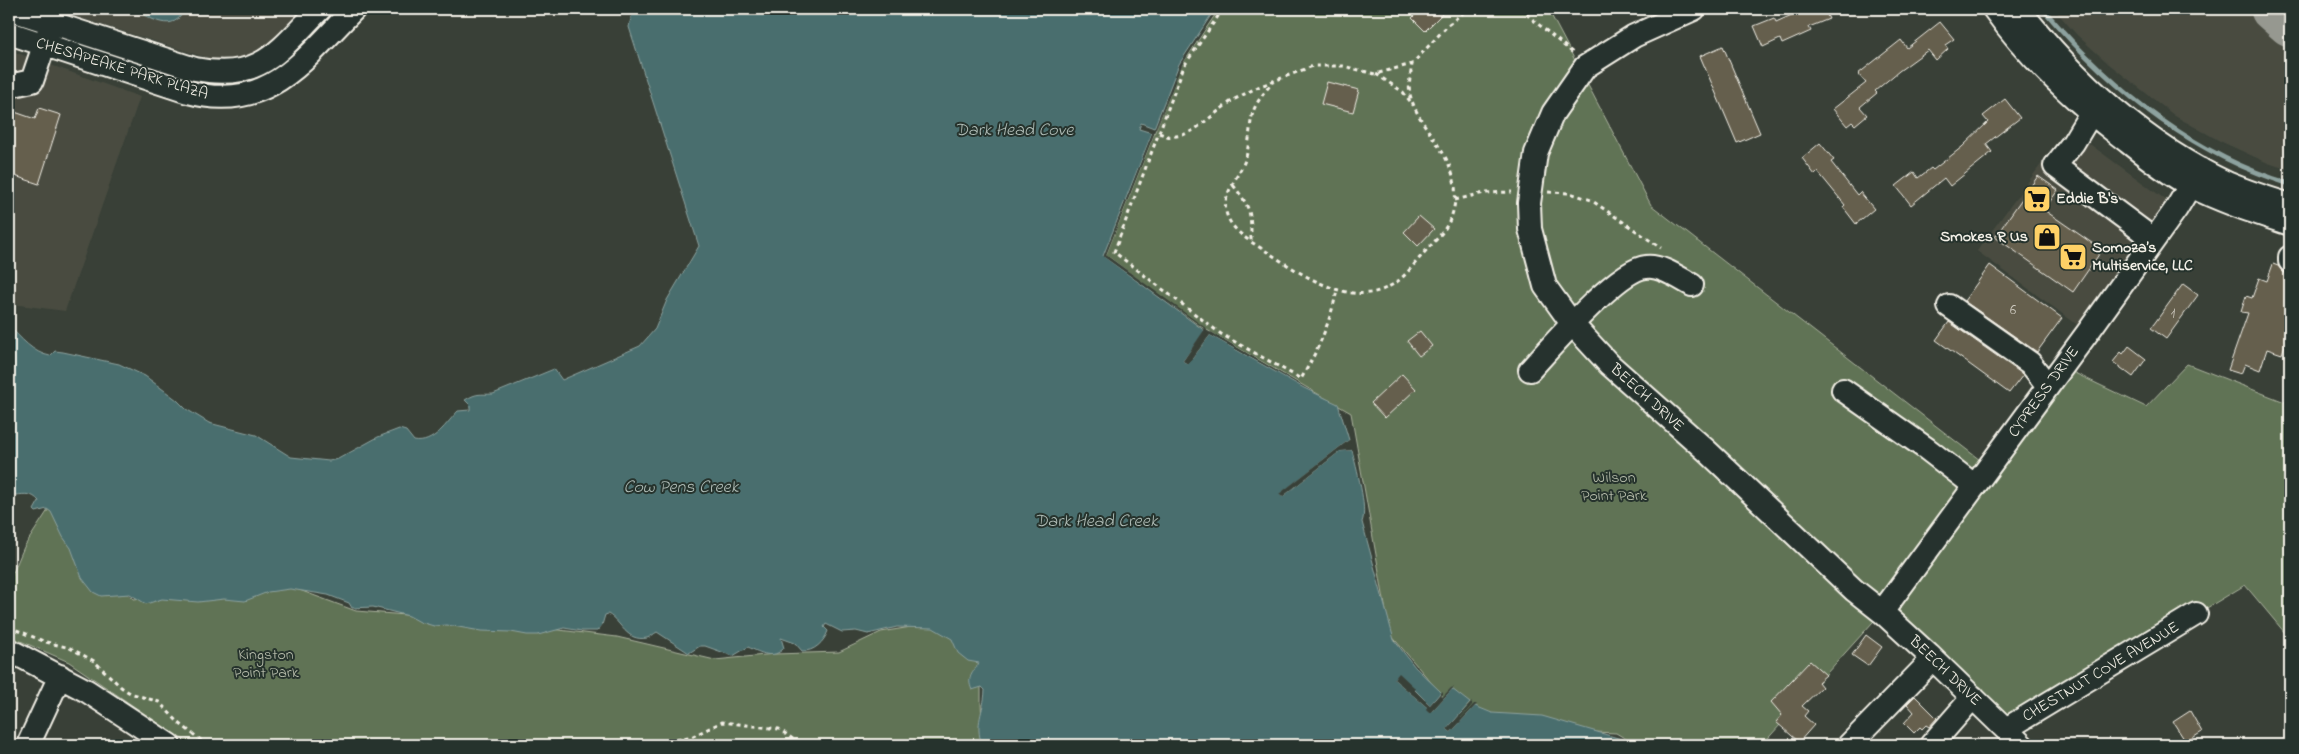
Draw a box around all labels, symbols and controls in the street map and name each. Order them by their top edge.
street label: CHESAPEAKE PARK PLAZA [33,31,211,107]
water label: Dark Head Cove [955,118,1074,144]
supermarket icon: Eddie B's [2022,184,2052,214]
place label: Eddie B's [2056,187,2118,211]
shop icon: Smokes R Us [2032,222,2062,252]
place label: Smokes R Us [1940,225,2028,249]
place label: Somoza’s Multiservice, LLC [2092,236,2193,278]
supermarket icon: Somoza’s Multiservice, LLC [2058,242,2088,272]
house number: 6 [2010,300,2016,321]
house number: 1 [2171,303,2176,324]
street label: CYPRESS DRIVE [2003,341,2085,443]
street label: BEECH DRIVE [1604,357,1690,438]
park label: Wilson Point Park [1581,466,1648,508]
water label: Cow Pens Creek [624,475,740,501]
water label: Dark Head Creek [1034,509,1159,535]
street label: CHESTNUT COVE AVENUE [2018,616,2184,728]
street label: BEECH DRIVE [1903,629,1987,712]
park label: Kingston Point Park [233,643,300,685]

